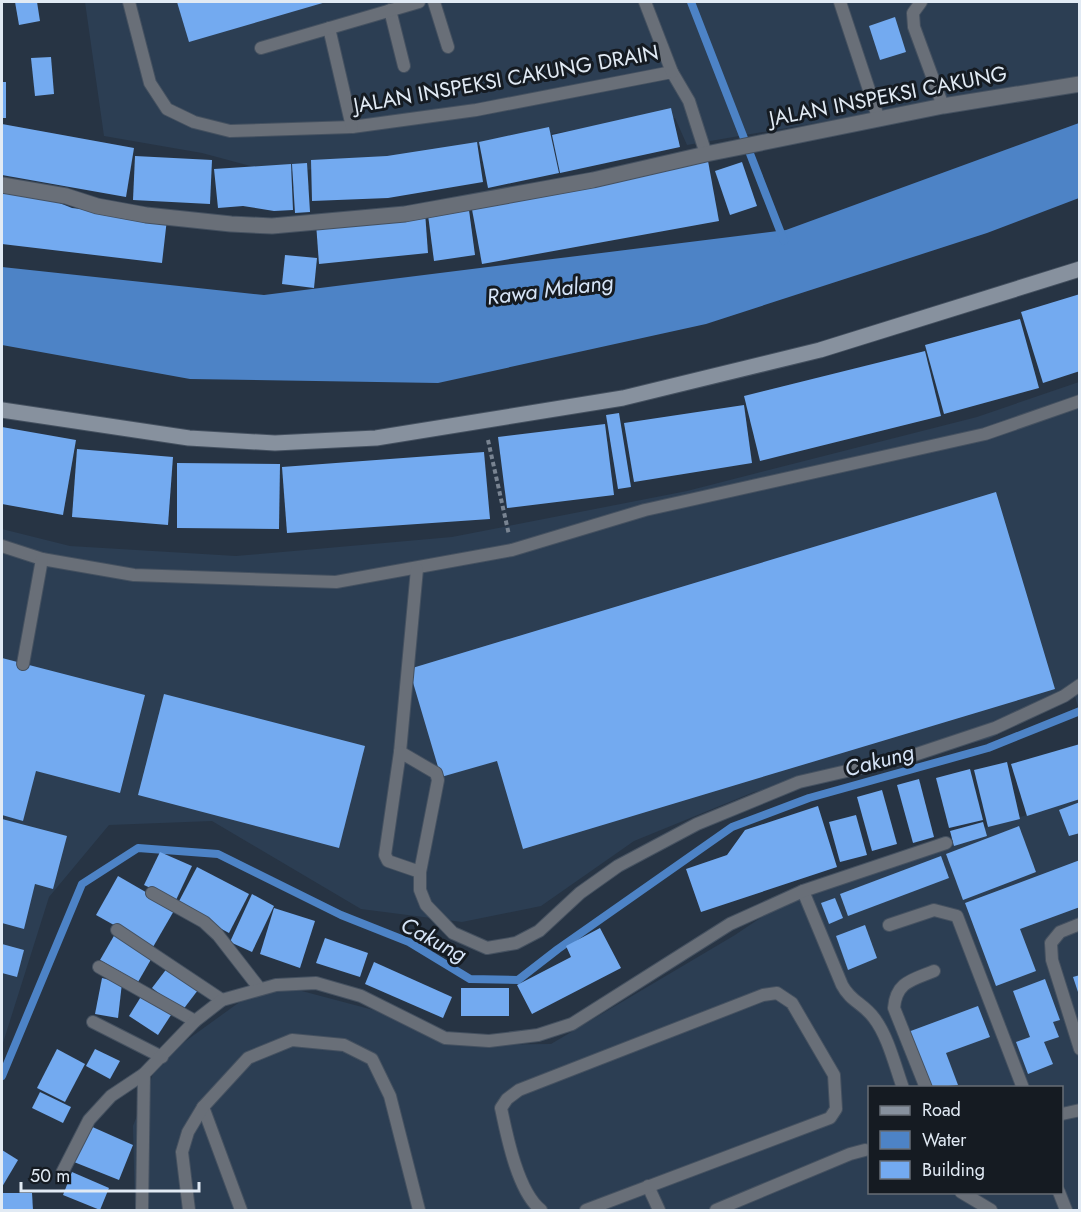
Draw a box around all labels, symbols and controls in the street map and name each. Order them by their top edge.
street label: JALAN INSPEKSI CAKUNG DRAIN [348,37,661,121]
street label: JALAN INSPEKSI CAKUNG [764,58,1010,134]
water label: Rawa Malang [485,265,615,313]
water label: Cakung [841,735,917,785]
water label: Cakung [395,908,473,970]
legend [868,1086,1063,1194]
text: Road [922,1097,961,1123]
text: Water [922,1127,967,1153]
scale bar [21,1155,200,1193]
text: Building [922,1157,985,1183]
text: 50 m [30,1163,70,1189]

